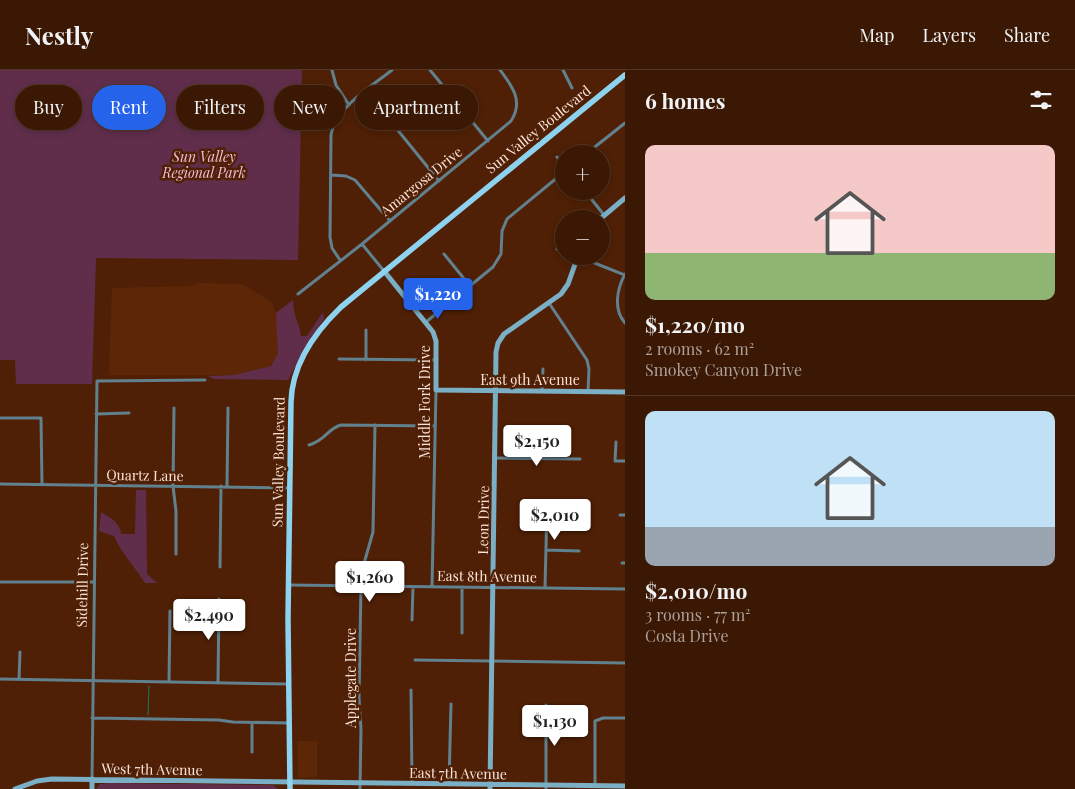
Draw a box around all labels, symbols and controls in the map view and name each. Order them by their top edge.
text: Nestly [25,19,93,51]
text: Map [859,23,894,47]
text: Layers [922,23,976,47]
text: Share [1004,23,1050,47]
street label: Sun Valley Boulevard [481,81,595,177]
chip: Buy [15,85,82,130]
chip: Rent [92,85,166,130]
chip: Filters [176,85,264,130]
chip: New [274,85,345,130]
chip: Apartment [355,85,478,130]
text: 6 homes [645,86,725,114]
icon: filters [1027,86,1055,114]
street label: Amargosa Drive [375,142,466,221]
map controls [555,145,610,265]
button: + [555,145,610,200]
park label: Sun Valley Regional Park [161,147,246,182]
icon: home [805,178,895,268]
button: − [555,210,610,265]
pin: $1,220 [397,278,479,320]
text: $1,220 [415,283,461,304]
text: $1,220/mo [645,310,745,338]
text: 2 rooms · 62 m² [645,338,754,359]
street label: Middle Fork Drive [415,345,434,459]
text: Smokey Canyon Drive [645,359,802,380]
street label: East 9th Avenue [480,370,580,389]
street label: Sun Valley Boulevard [267,397,289,527]
pin: $2,150 [496,424,578,467]
text: $2,150 [514,430,560,451]
icon: home [805,443,895,533]
street label: Quartz Lane [106,465,184,485]
street label: Leon Drive [473,485,493,555]
pin: $2,010 [514,498,596,541]
text: $2,010 [531,504,579,525]
street label: Sidehill Drive [72,542,92,628]
pin: $1,260 [329,560,411,603]
text: $1,260 [346,566,394,587]
street label: East 8th Avenue [437,566,537,586]
text: $2,010/mo [645,576,747,604]
pin: $2,490 [168,598,250,641]
text: $2,490 [184,604,234,625]
text: 3 rooms · 77 m² [645,604,751,625]
text: Costa Drive [645,625,729,646]
street label: Applegate Drive [341,628,360,729]
pin: $1,130 [514,704,596,747]
text: $1,130 [533,710,577,731]
street label: West 7th Avenue [100,759,203,779]
street label: East 7th Avenue [409,763,507,783]

